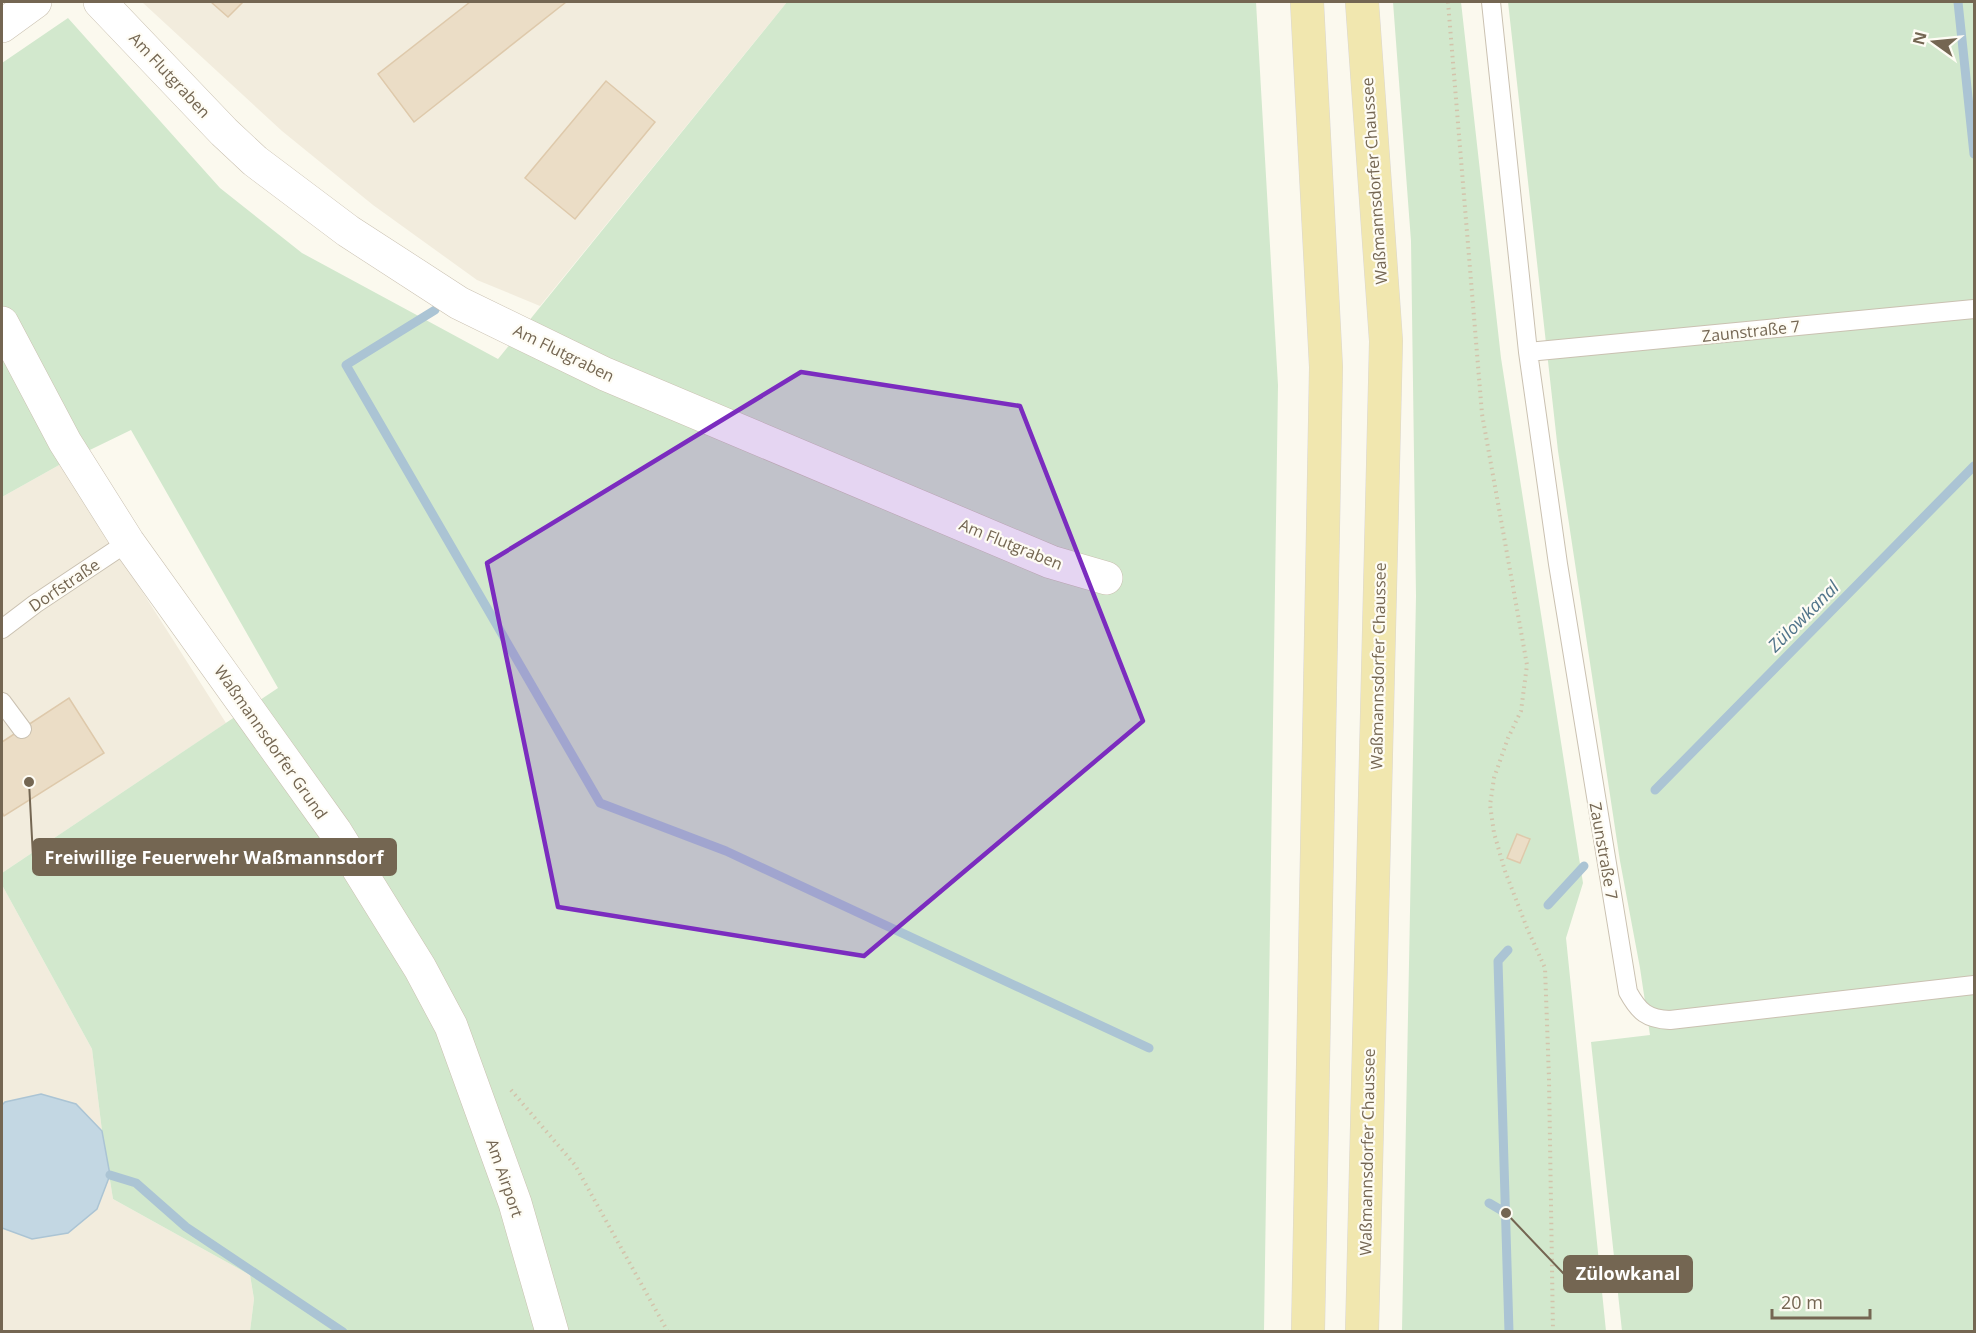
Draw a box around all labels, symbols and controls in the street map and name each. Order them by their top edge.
north arrow [1904,12,1964,72]
street label: Am Flutgraben [125,27,215,123]
text: N [1907,29,1932,47]
street label: Waßmannsdorfer Chaussee [1356,77,1392,285]
street label: Zaunstraße 7 [1701,315,1801,347]
street label: Am Flutgraben [510,319,618,387]
street label: Am Flutgraben [956,513,1066,575]
street label: Dorfstraße [24,553,104,617]
street label: Waßmannsdorfer Chaussee [1365,562,1391,770]
water label: Zülowkanal [1761,575,1844,658]
street label: Waßmannsdorfer Grund [209,661,333,823]
street label: Zaunstraße 7 [1585,800,1623,902]
callout: Freiwillige Feuerwehr Waßmannsdorf [33,839,396,875]
text: Freiwillige Feuerwehr Waßmannsdorf [45,845,384,869]
street label: Waßmannsdorfer Chaussee [1354,1048,1380,1256]
street label: Am Airport [481,1136,529,1220]
callout: Zülowkanal [1564,1256,1692,1292]
text: Zülowkanal [1576,1261,1680,1285]
scale bar [1772,1282,1870,1320]
text: 20 m [1781,1290,1823,1314]

